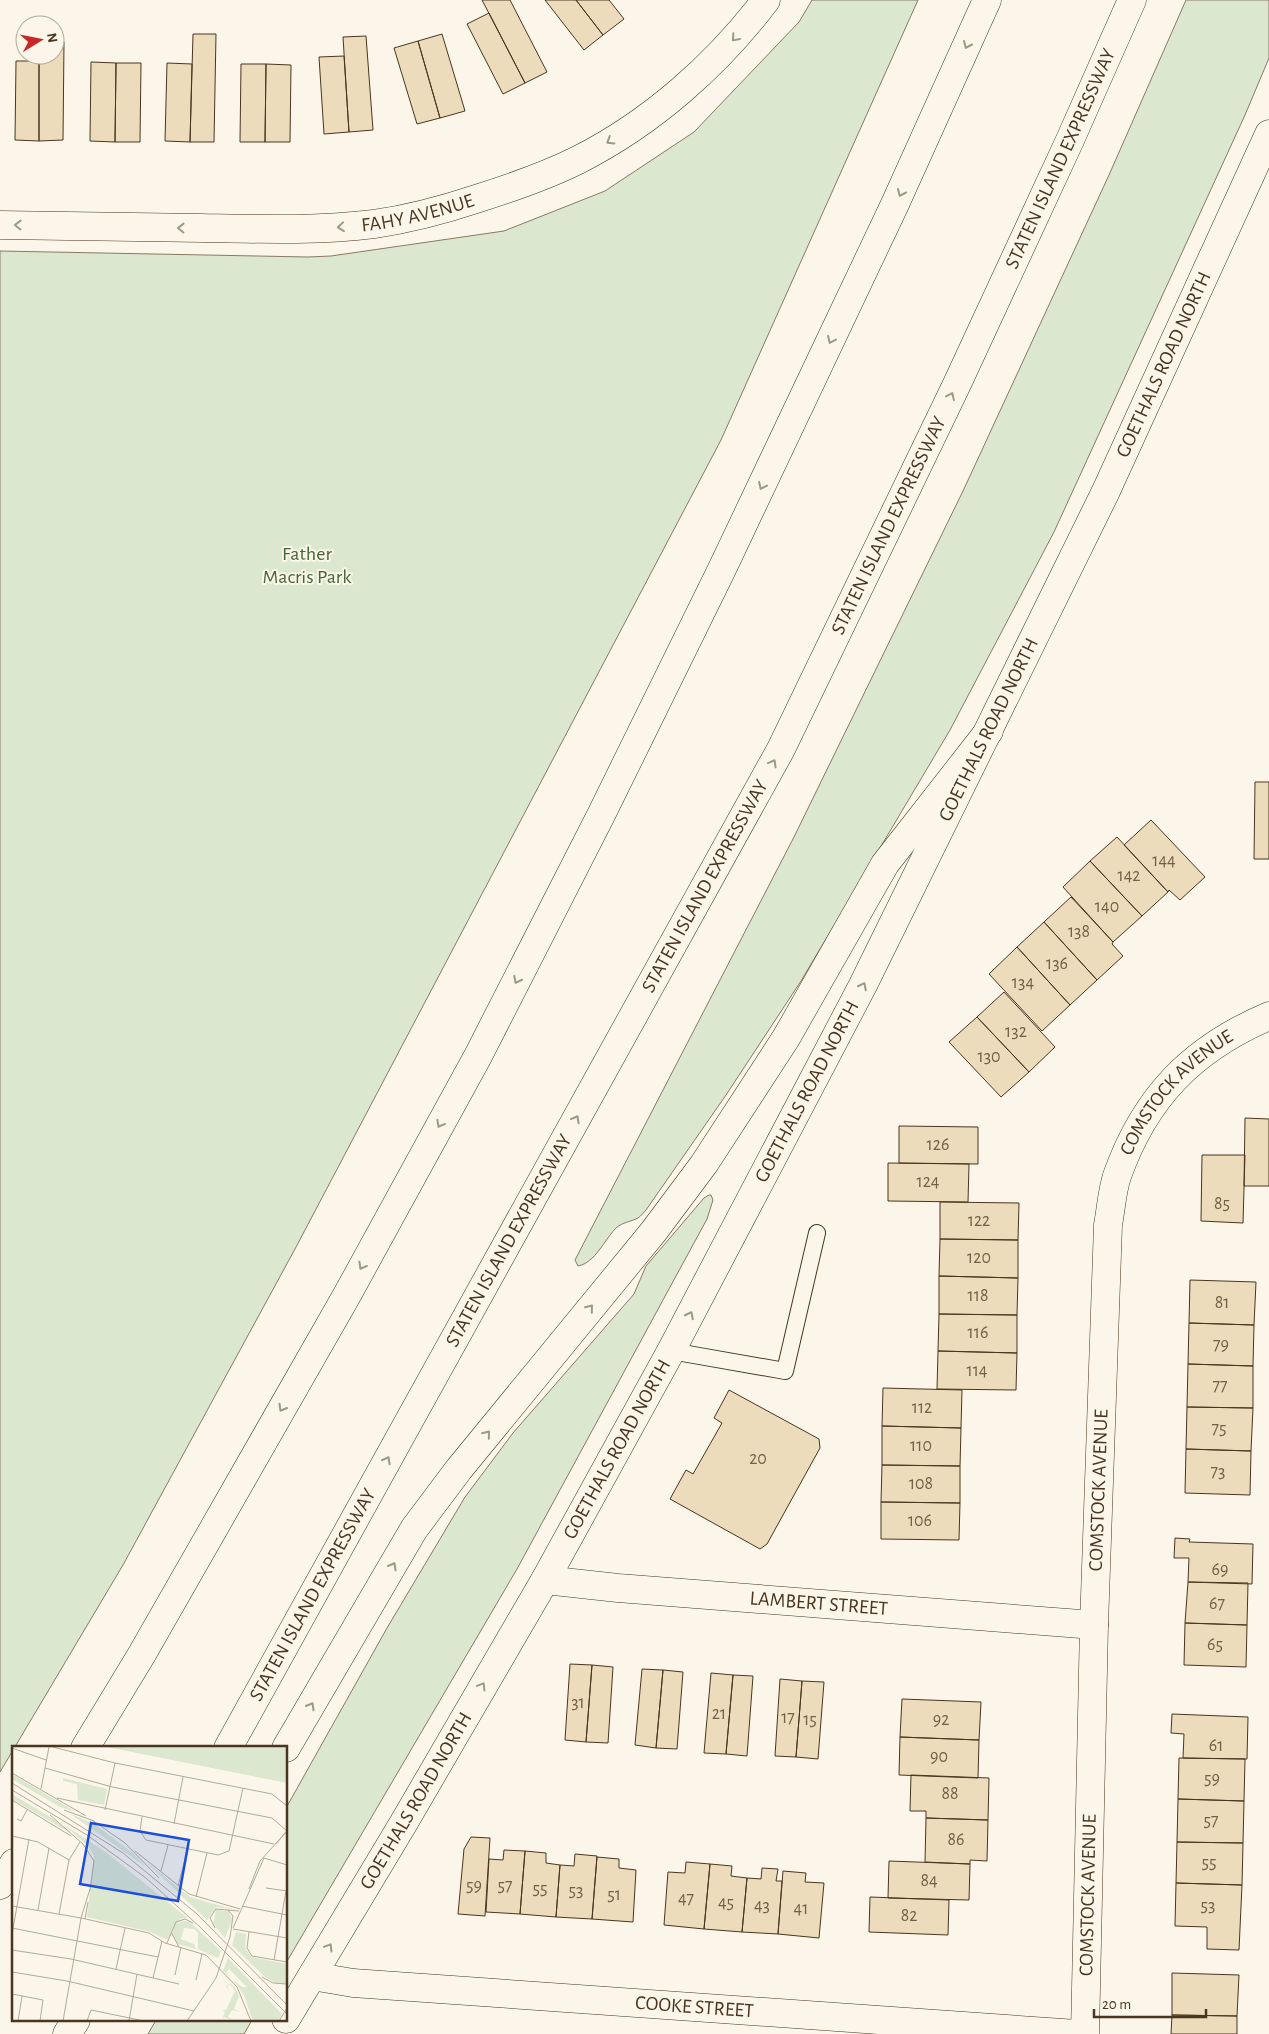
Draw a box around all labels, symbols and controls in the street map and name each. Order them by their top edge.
north arrow [15,15,65,65]
text: N [44,32,60,44]
one-way arrow [732,32,741,41]
one-way arrow [963,40,974,49]
street label: STATEN ISLAND EXPRESSWAY [1002,45,1119,272]
one-way arrow [607,135,616,145]
one-way arrow [896,188,907,197]
street label: FAHY AVENUE [360,190,477,235]
one-way arrow [14,220,22,230]
one-way arrow [337,221,345,232]
one-way arrow [176,223,184,233]
street label: GOETHALS ROAD NORTH [1113,269,1215,460]
one-way arrow [827,335,838,344]
one-way arrow [945,392,956,401]
street label: STATEN ISLAND EXPRESSWAY [828,413,950,638]
one-way arrow [757,481,768,490]
park label: Father Macris Park [263,544,351,587]
street label: GOETHALS ROAD NORTH [935,635,1042,824]
one-way arrow [767,759,777,768]
street label: STATEN ISLAND EXPRESSWAY [638,776,772,996]
house number: 144 [1152,852,1176,870]
house number: 142 [1117,867,1141,885]
house number: 140 [1095,898,1119,916]
house number: 138 [1068,923,1090,941]
house number: 136 [1046,955,1068,973]
house number: 134 [1012,974,1034,992]
one-way arrow [513,975,523,984]
one-way arrow [857,982,867,991]
street label: GOETHALS ROAD NORTH [751,998,863,1185]
house number: 132 [1005,1023,1027,1041]
street label: COMSTOCK AVENUE [1117,1026,1237,1158]
house number: 130 [977,1048,1001,1066]
one-way arrow [570,1115,580,1124]
one-way arrow [437,1118,447,1127]
street label: STATEN ISLAND EXPRESSWAY [442,1131,576,1350]
house number: 126 [927,1136,949,1154]
house number: 124 [916,1173,940,1191]
house number: 85 [1214,1195,1230,1213]
house number: 122 [968,1212,990,1230]
house number: 120 [967,1249,991,1267]
one-way arrow [358,1261,368,1270]
house number: 118 [968,1287,988,1305]
house number: 81 [1215,1294,1229,1312]
one-way arrow [584,1305,593,1314]
one-way arrow [684,1312,694,1321]
house number: 116 [968,1324,988,1342]
house number: 79 [1213,1336,1229,1354]
street label: GOETHALS ROAD NORTH [560,1356,674,1542]
house number: 114 [966,1362,988,1380]
house number: 77 [1212,1377,1228,1395]
house number: 112 [912,1399,932,1417]
one-way arrow [279,1402,289,1411]
street label: COMSTOCK AVENUE [1086,1408,1112,1572]
house number: 75 [1211,1420,1227,1438]
one-way arrow [482,1431,490,1440]
house number: 110 [910,1437,932,1455]
house number: 20 [749,1450,767,1468]
one-way arrow [381,1457,391,1466]
house number: 73 [1211,1463,1225,1481]
house number: 108 [909,1475,933,1493]
street label: STATEN ISLAND EXPRESSWAY [246,1485,380,1705]
house number: 106 [908,1512,932,1530]
house number: 69 [1212,1561,1228,1579]
one-way arrow [387,1562,397,1571]
street label: LAMBERT STREET [749,1588,889,1619]
house number: 67 [1209,1595,1225,1613]
house number: 65 [1207,1636,1223,1654]
one-way arrow [476,1683,486,1692]
house number: 31 [571,1694,585,1712]
one-way arrow [304,1703,314,1712]
house number: 21 [712,1705,726,1723]
street label: GOETHALS ROAD NORTH [356,1709,476,1893]
house number: 17 [781,1709,795,1727]
house number: 15 [803,1711,817,1729]
house number: 92 [933,1711,949,1729]
house number: 61 [1209,1737,1223,1755]
inset map [12,1746,288,2022]
house number: 90 [930,1748,948,1766]
house number: 59 [1204,1770,1220,1788]
house number: 88 [941,1785,959,1803]
house number: 57 [1203,1812,1219,1830]
street label: COMSTOCK AVENUE [1076,1813,1100,1976]
house number: 86 [948,1831,965,1849]
house number: 55 [1201,1854,1217,1872]
house number: 84 [920,1872,938,1890]
house number: 59 [466,1877,482,1895]
house number: 57 [497,1877,513,1895]
house number: 55 [532,1880,548,1898]
house number: 53 [569,1882,583,1900]
house number: 51 [607,1886,621,1904]
house number: 47 [678,1890,694,1908]
house number: 45 [718,1894,734,1912]
house number: 43 [754,1897,770,1915]
house number: 53 [1201,1897,1215,1915]
house number: 41 [794,1900,808,1918]
house number: 82 [901,1907,917,1925]
one-way arrow [322,1943,332,1952]
scale bar [1094,1986,1206,2018]
street label: COOKE STREET [635,1993,755,2021]
text: 20 m [1102,1997,1131,2012]

